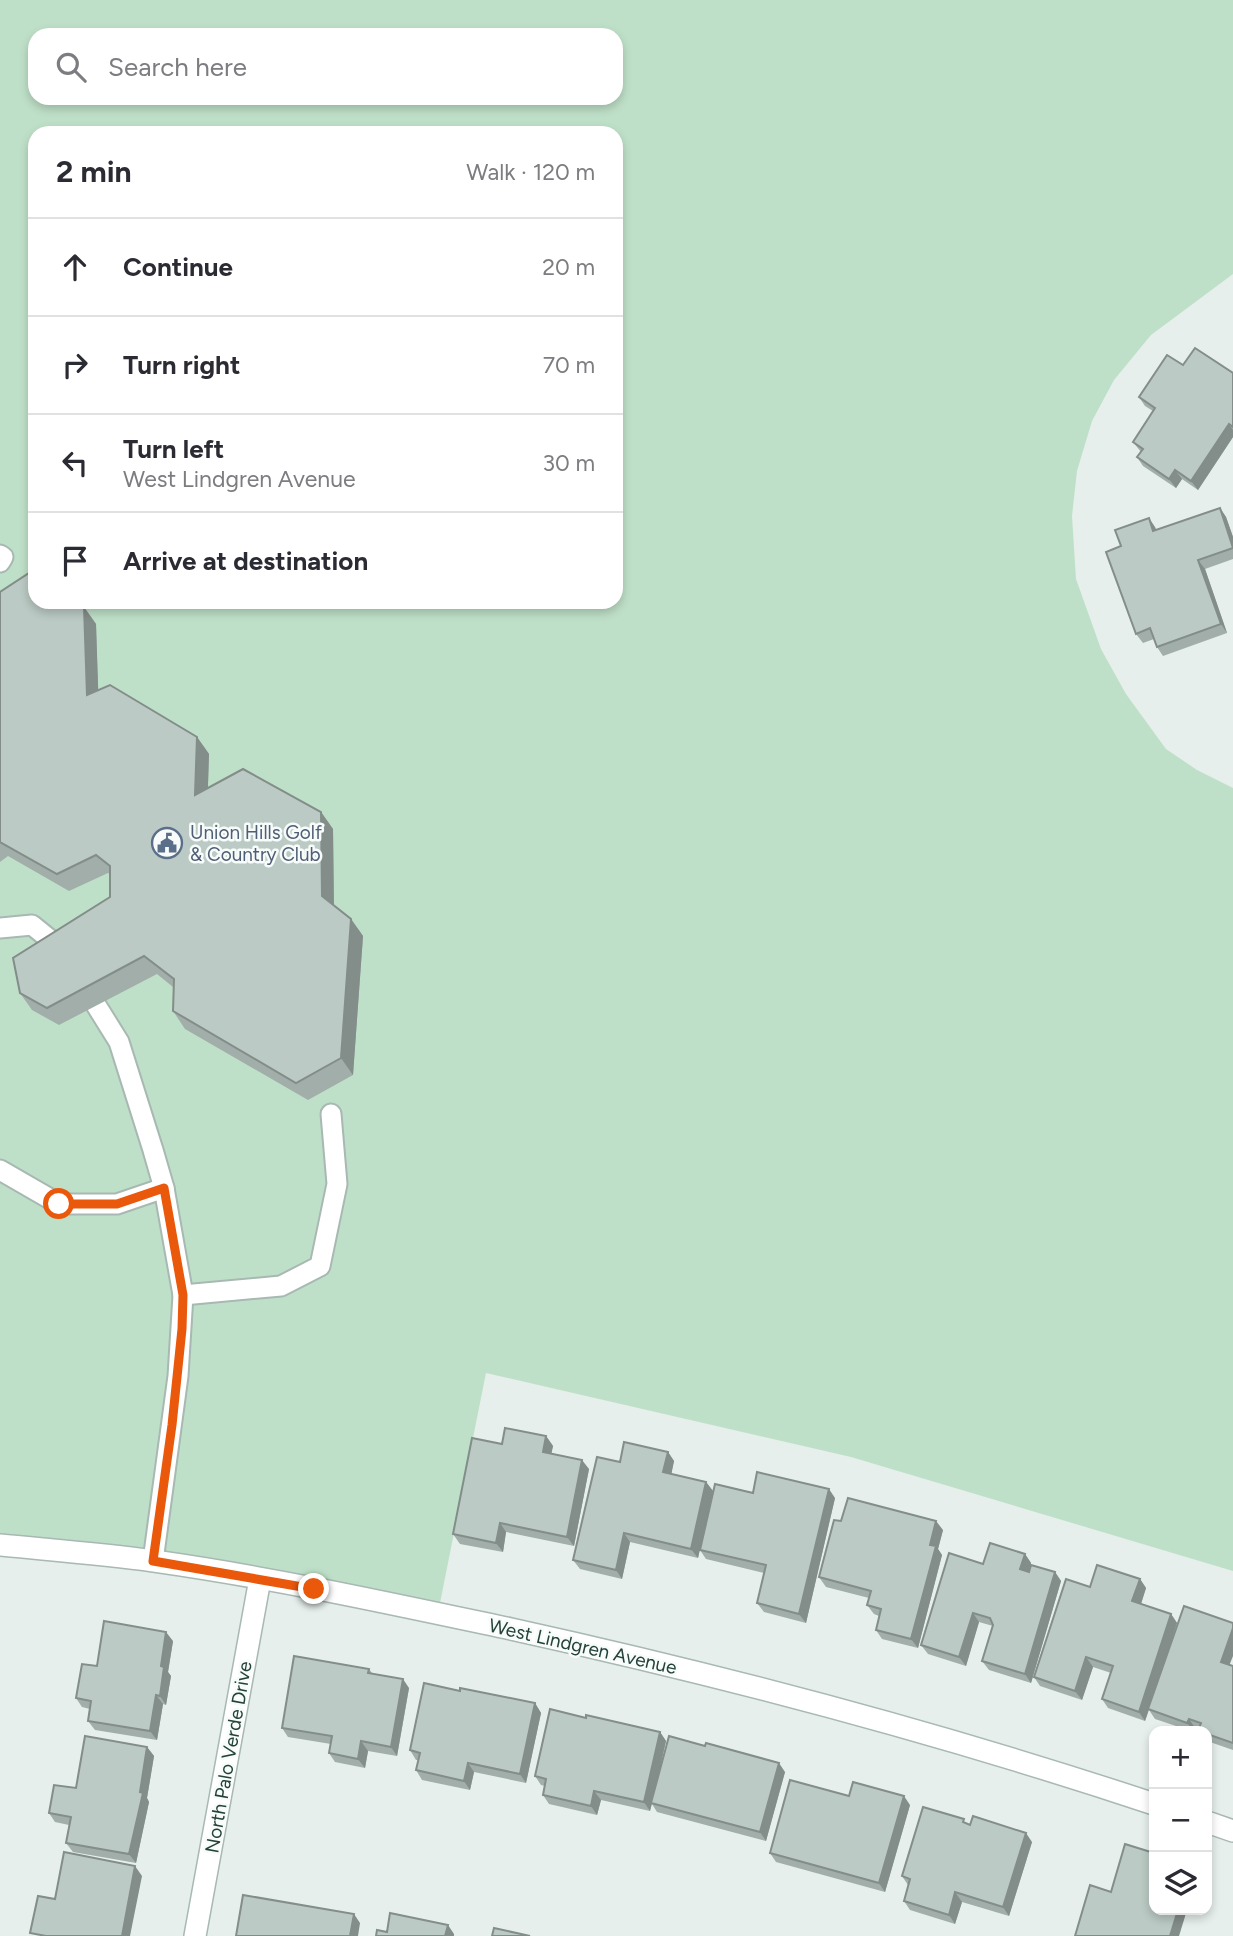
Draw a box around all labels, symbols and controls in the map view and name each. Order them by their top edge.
search box [28,28,623,105]
icon: search [52,48,90,86]
text: Search here [108,51,247,83]
text: 2 min [56,153,132,190]
text: Walk · 120 m [466,158,595,186]
icon: ahead [56,248,94,286]
text: Continue [123,251,233,283]
text: 20 m [542,253,595,281]
icon: right [56,346,94,384]
text: Turn right [123,349,240,381]
text: 70 m [543,351,595,379]
text: Turn left [123,433,224,465]
icon: left [56,444,94,482]
text: 30 m [542,449,595,477]
text: West Lindgren Avenue [123,465,356,493]
icon: arrive [56,542,94,580]
text: Arrive at destination [123,545,368,577]
place label: Union Hills Golf & Country Club [190,821,322,866]
public building icon: Union Hills Golf & Country Club [150,826,184,860]
route start [43,1188,74,1219]
route end [298,1573,329,1604]
street label: West Lindgren Avenue [487,1614,679,1679]
street label: North Palo Verde Drive [200,1659,257,1855]
map controls [1149,1726,1212,1915]
button: + [1149,1726,1212,1789]
button: − [1149,1789,1212,1852]
button: layers [1149,1852,1212,1915]

